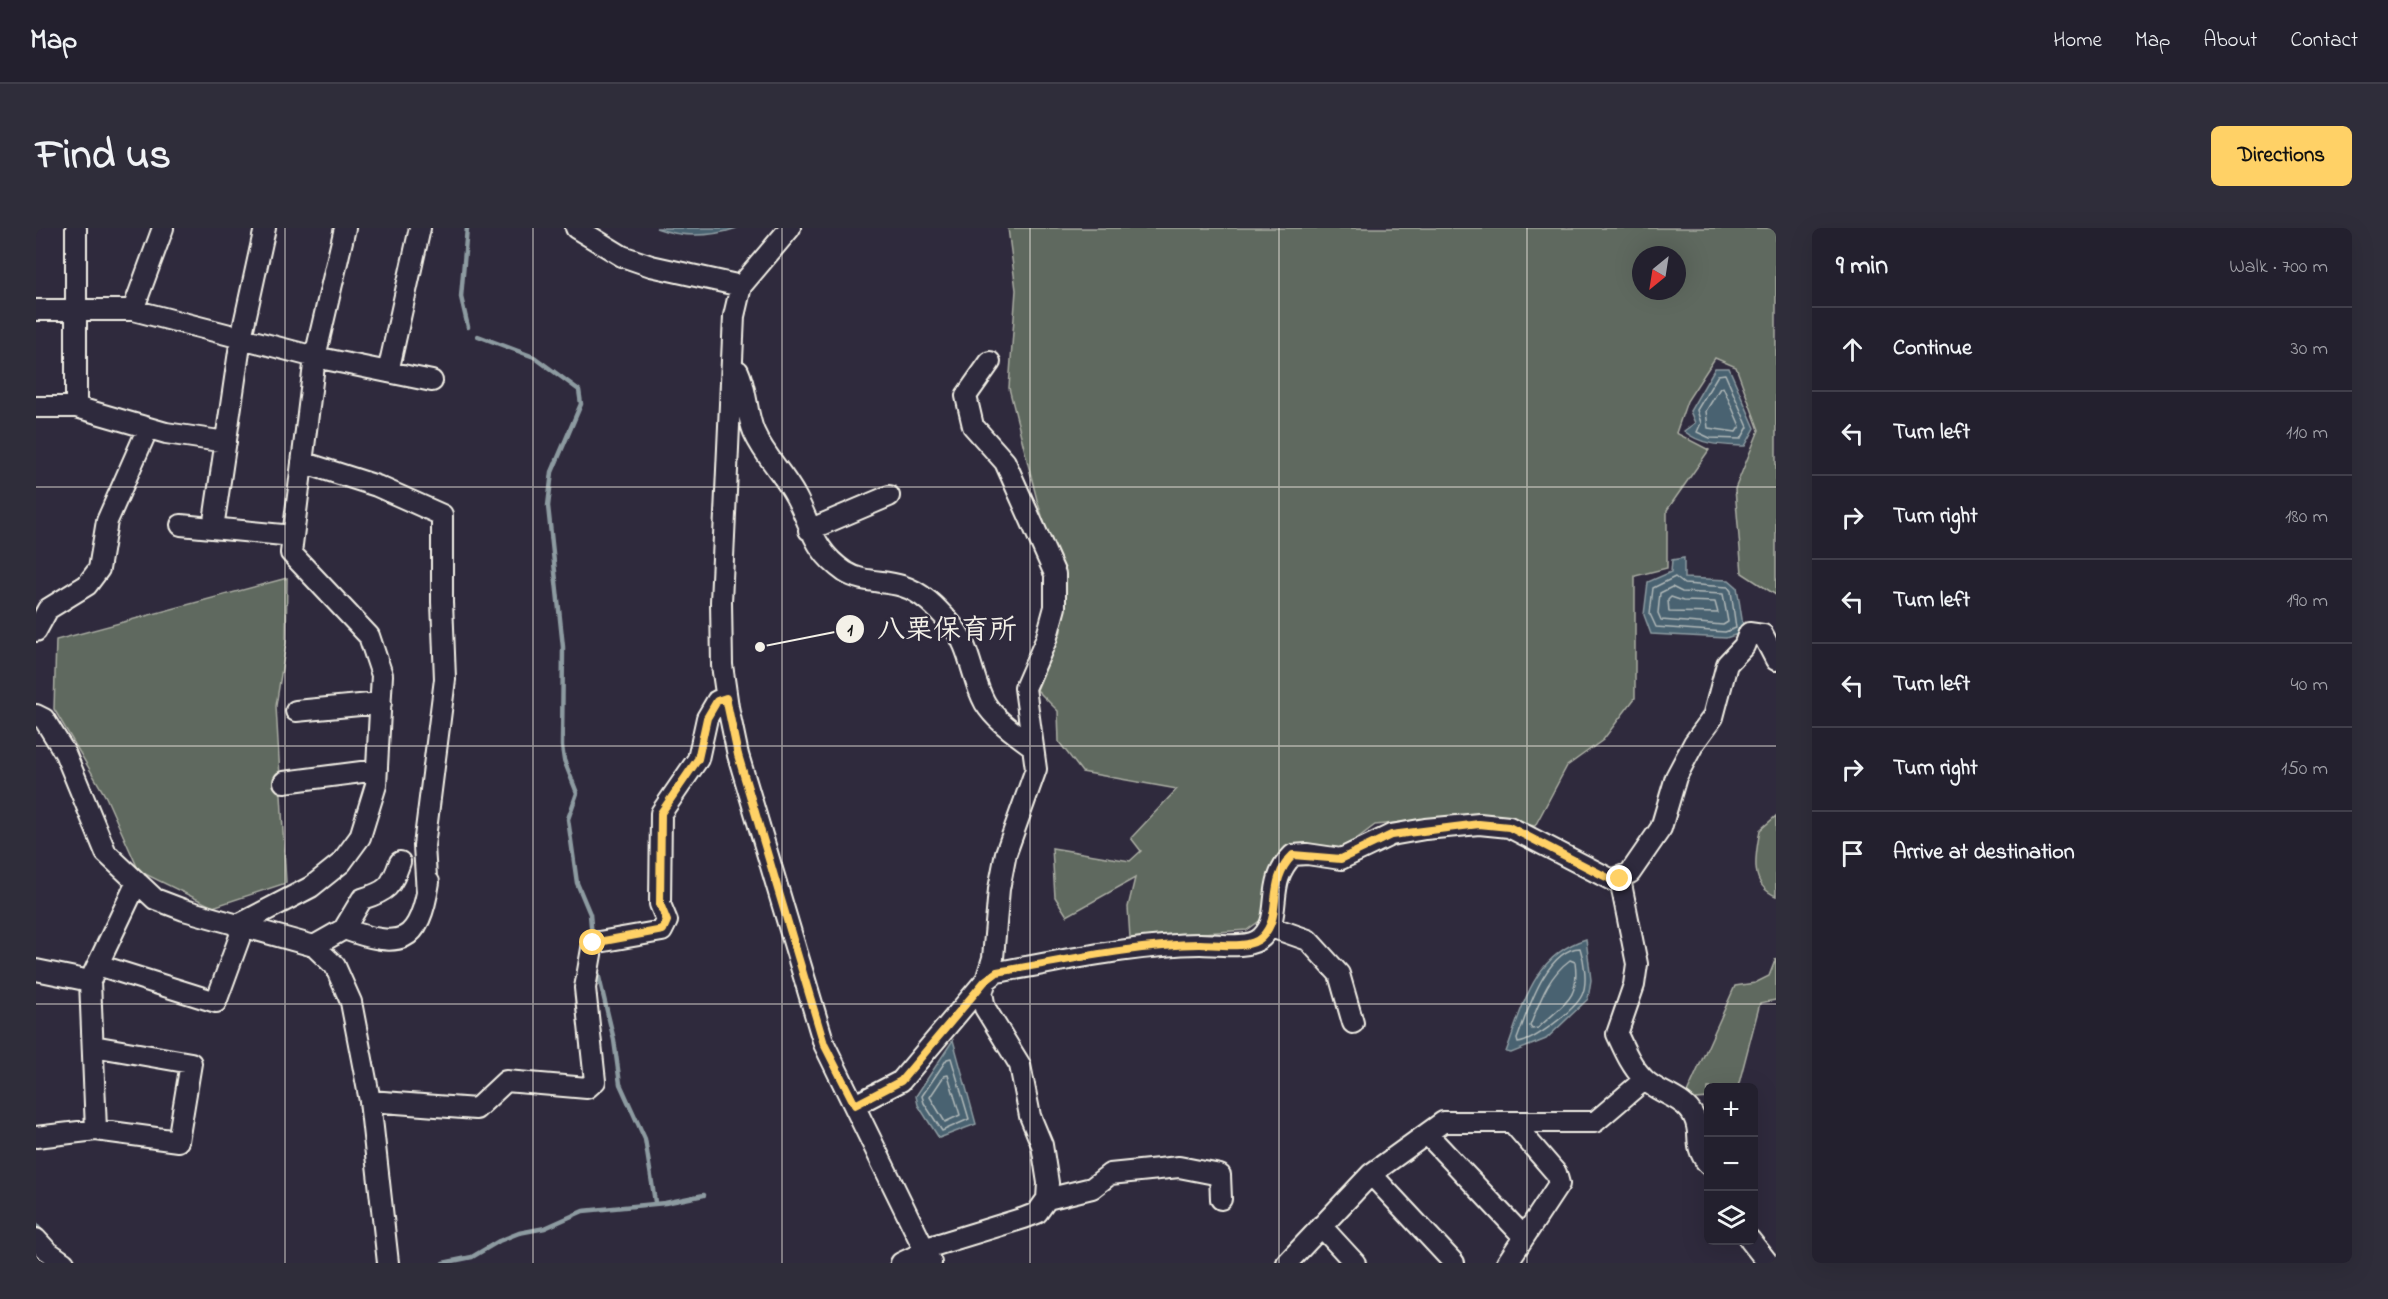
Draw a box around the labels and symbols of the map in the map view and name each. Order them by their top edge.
north arrow [1632,246,1686,300]
callout: 八栗保育所 [835,606,1029,652]
text: 八栗保育所 [877,611,1017,652]
text: 1 [847,618,853,644]
route end [1606,865,1632,891]
route start [579,929,605,955]

